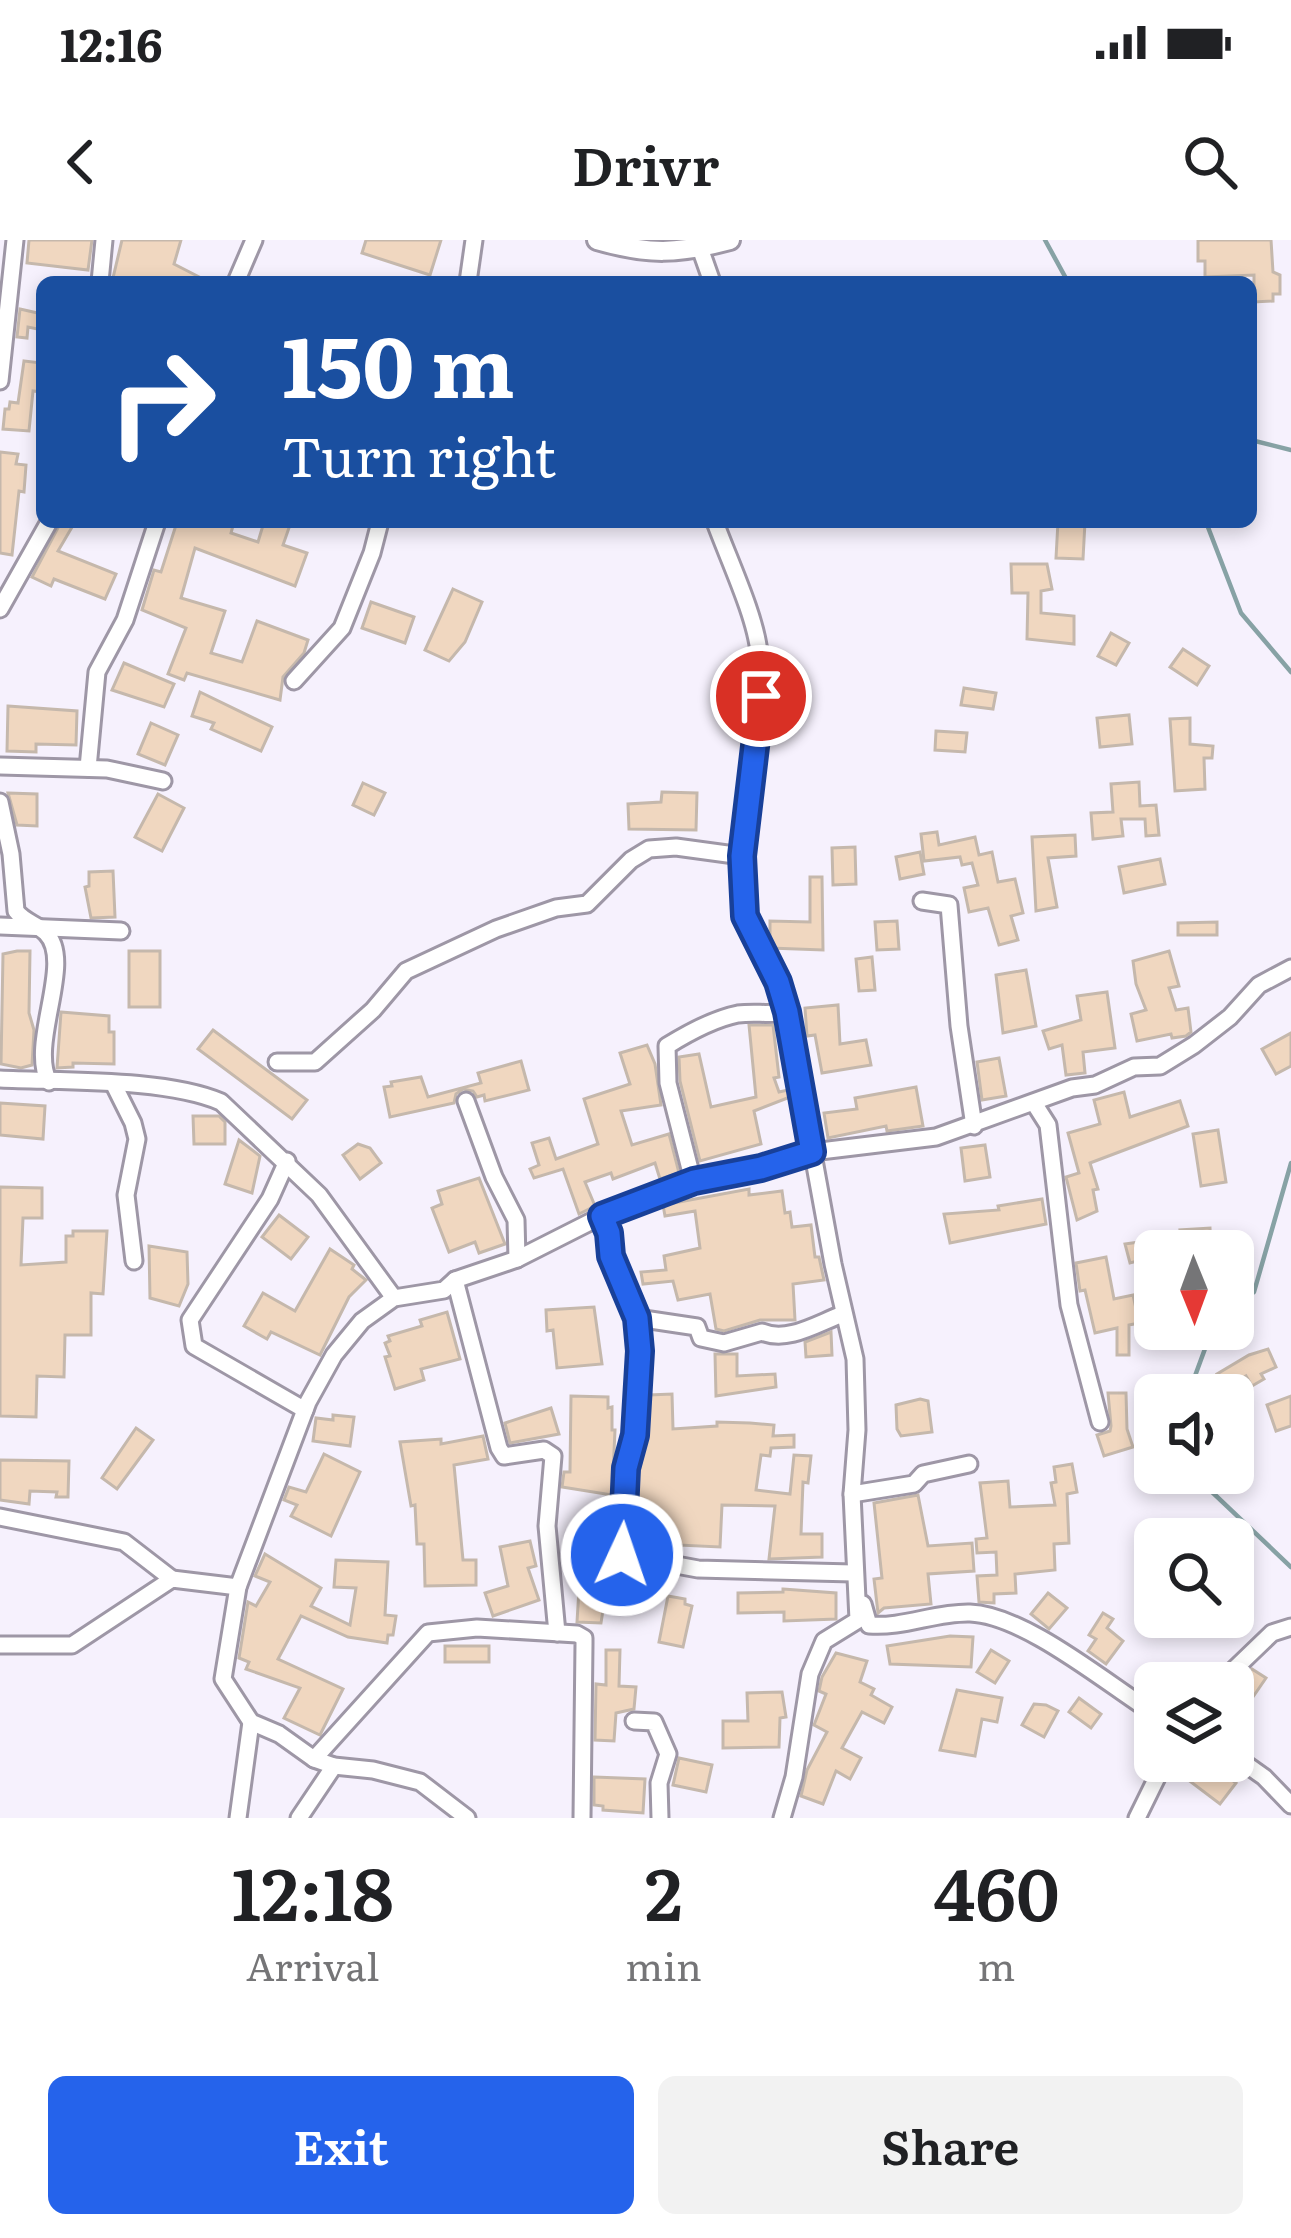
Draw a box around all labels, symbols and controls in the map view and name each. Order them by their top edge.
text: 12:16 [60,9,163,76]
text: Drivr [572,122,719,203]
icon: back [48,129,114,195]
icon: search [1177,129,1243,195]
text: 150 m [282,299,515,424]
icon: right [84,324,240,480]
text: Turn right [282,413,556,494]
pin [710,645,812,747]
icon: arrive [728,663,794,729]
north arrow [1134,1230,1254,1350]
map controls [1134,1230,1254,1782]
button: sound [1134,1374,1254,1494]
position arrow [559,1492,685,1618]
button: search [1134,1518,1254,1638]
button: layers [1134,1662,1254,1782]
text: 12:18 [232,1836,394,1943]
text: 2 [645,1836,683,1943]
text: 460 [934,1836,1059,1943]
text: Arrival [246,1935,379,1993]
text: min [625,1935,702,1993]
text: m [978,1935,1015,1993]
button: Exit [48,2076,634,2214]
button: Share [658,2076,1243,2214]

